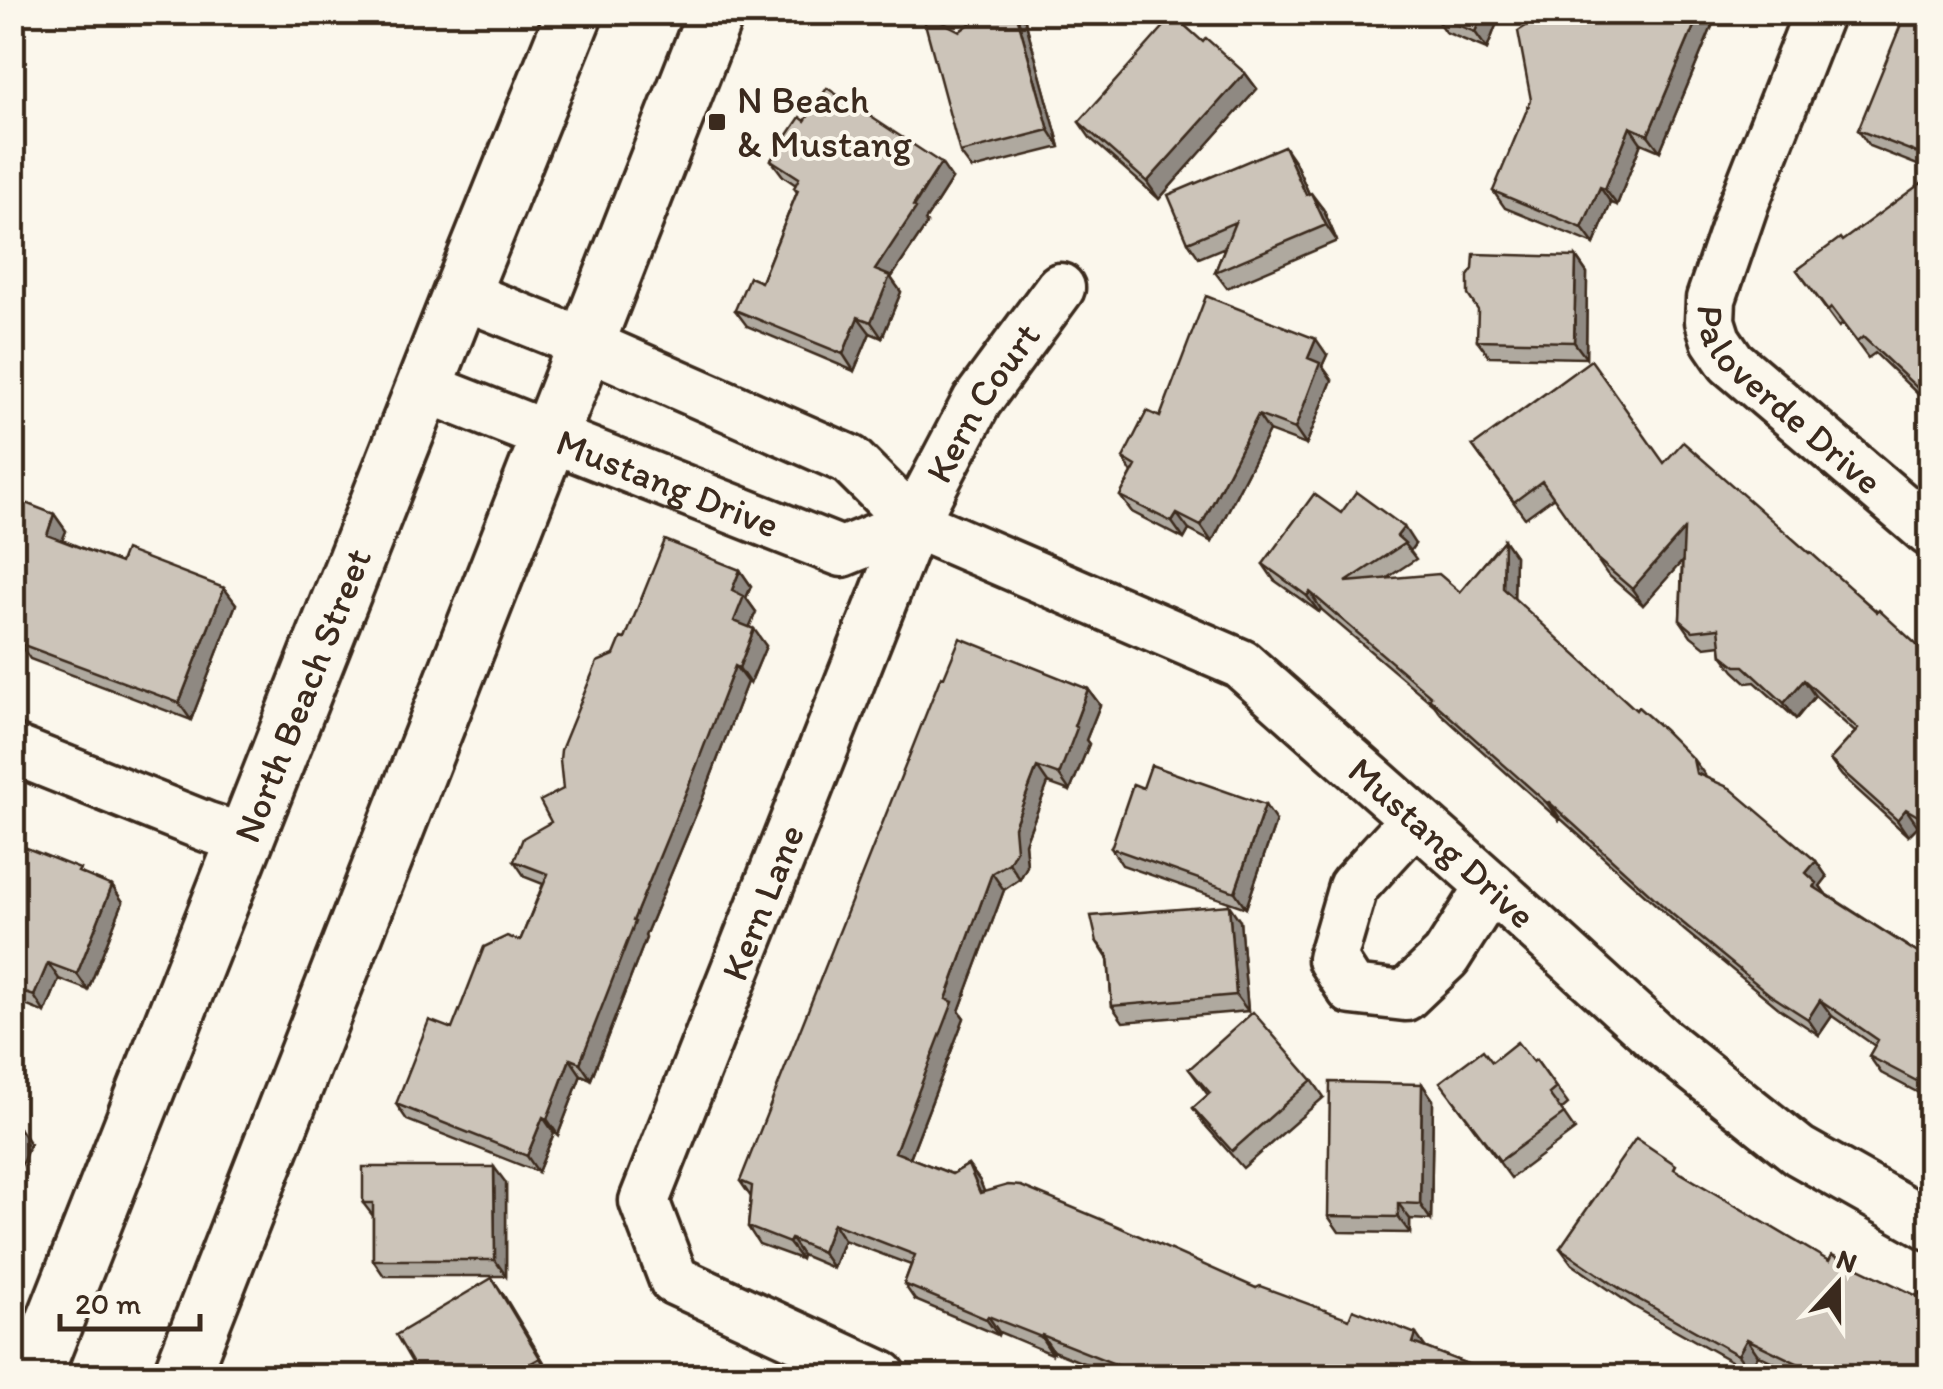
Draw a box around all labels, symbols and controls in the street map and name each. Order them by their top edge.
place label: N Beach & Mustang [737,77,912,167]
marker: N Beach & Mustang [706,111,728,133]
street label: Paloverde Drive [1687,304,1892,504]
street label: Kern Court [915,314,1050,490]
street label: Mustang Drive [550,419,786,548]
street label: North Beach Street [223,542,381,849]
street label: Mustang Drive [1339,747,1545,938]
street label: Kern Lane [711,818,814,987]
north arrow [1788,1234,1888,1334]
text: N [1832,1241,1862,1280]
scale bar [60,1269,200,1331]
text: 20 m [75,1285,141,1322]

